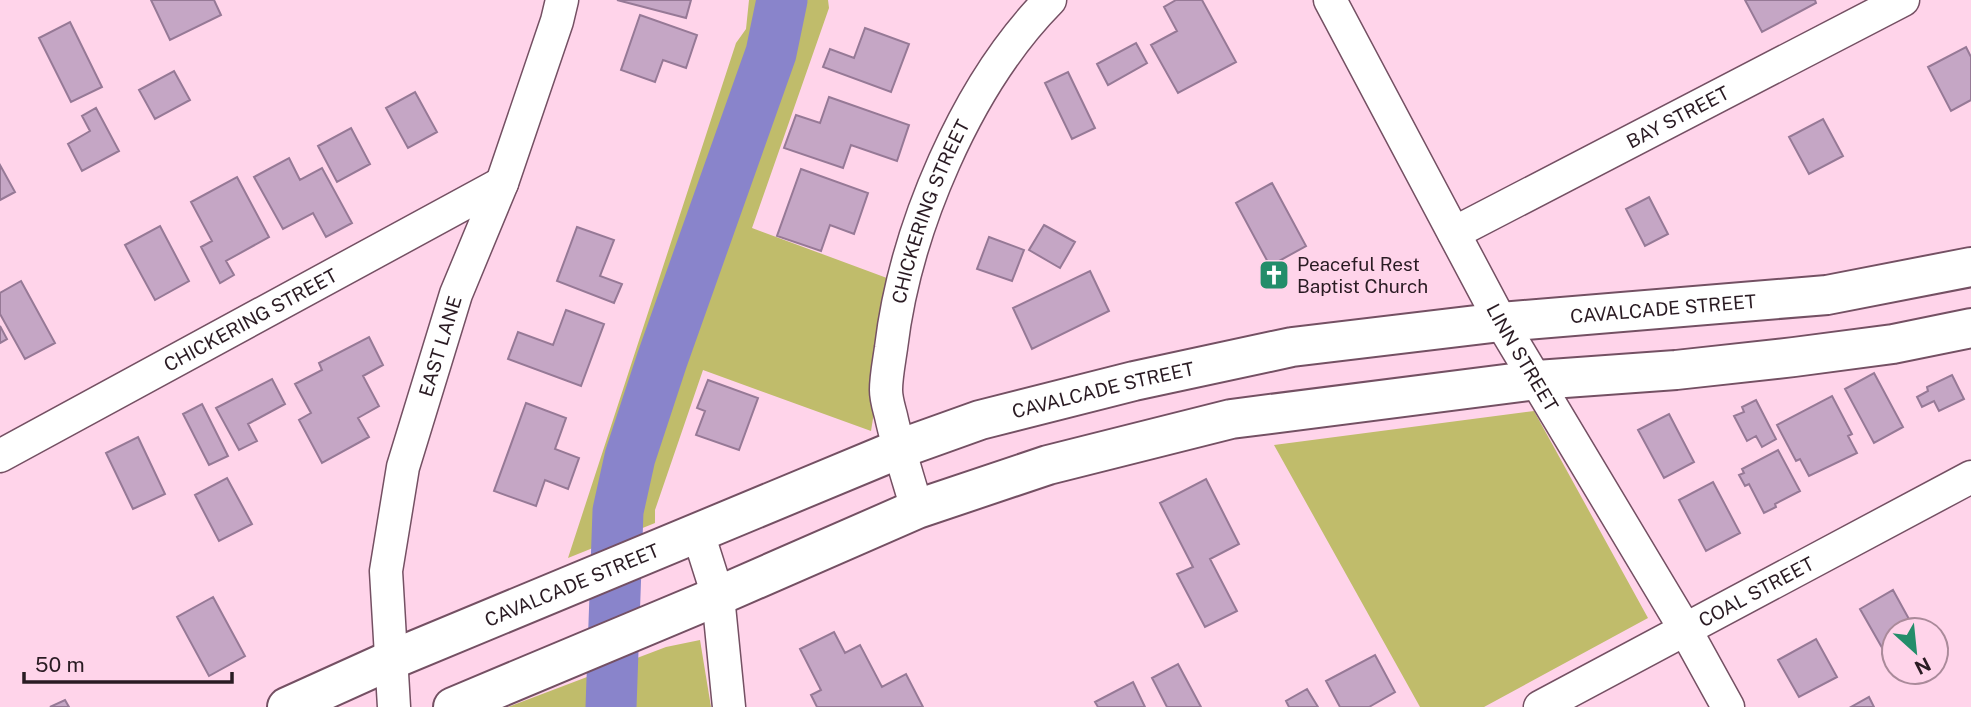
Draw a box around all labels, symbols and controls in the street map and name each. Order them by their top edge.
street label: BAY STREET [1623,81,1733,153]
street label: CHICKERING STREET [888,116,974,305]
place label: Peaceful Rest Baptist Church [1297,253,1428,297]
church icon: Peaceful Rest Baptist Church [1257,258,1291,292]
street label: CHICKERING STREET [160,264,341,376]
street label: CAVALCADE STREET [1569,290,1757,327]
street label: EAST LANE [414,293,466,399]
street label: LINN STREET [1482,300,1563,415]
street label: CAVALCADE STREET [1010,357,1196,422]
street label: CAVALCADE STREET [481,539,662,631]
street label: COAL STREET [1695,552,1818,631]
north arrow [1880,616,1950,686]
scale bar [24,640,233,684]
text: 50 m [35,652,85,677]
text: N [1911,653,1934,679]

